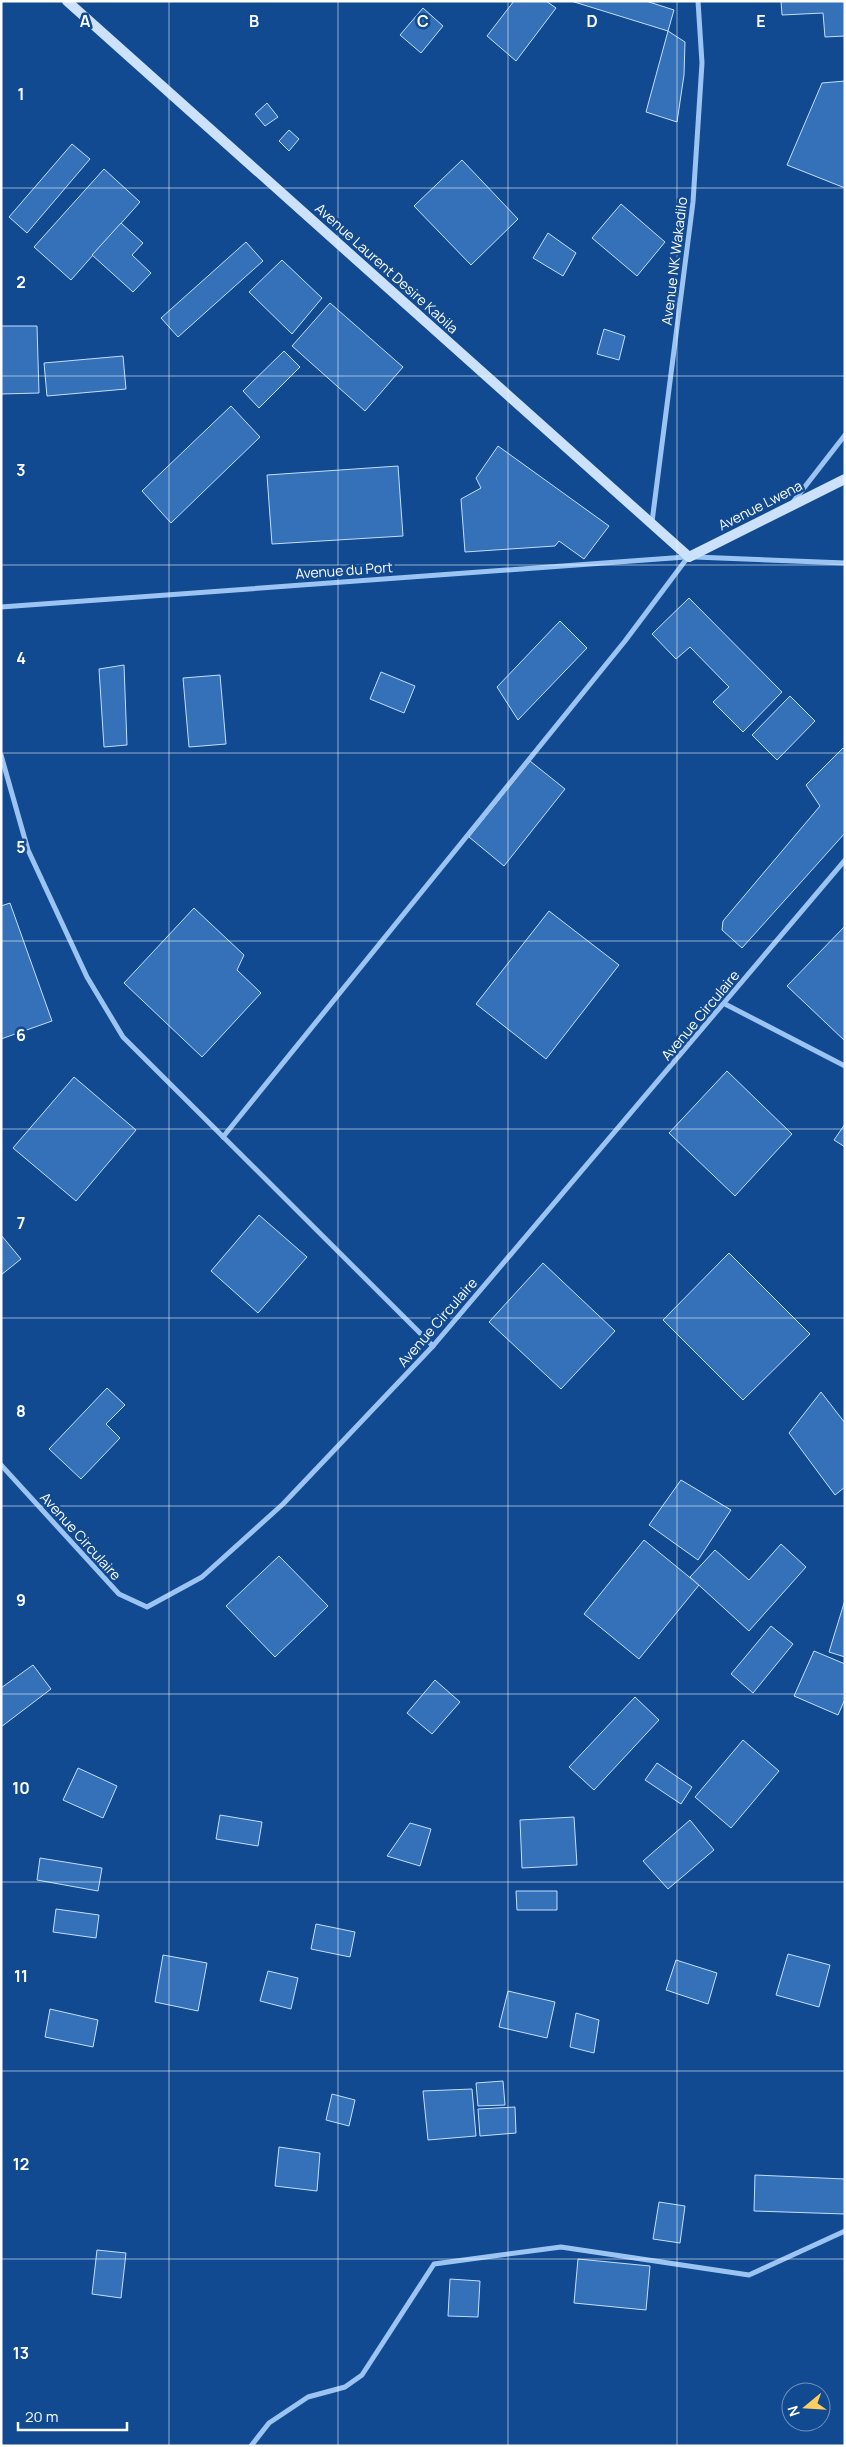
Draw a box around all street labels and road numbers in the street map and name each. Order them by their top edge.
street label: Avenue NK Wakadilo [657,196,691,326]
street label: Avenue Laurent Desire Kabila [311,199,463,337]
street label: Avenue Lwena [715,476,805,534]
street label: Avenue du Port [295,557,394,583]
street label: Avenue Circulaire [657,966,743,1064]
street label: Avenue Circulaire [393,1273,481,1371]
street label: Avenue Circulaire [36,1488,126,1584]

